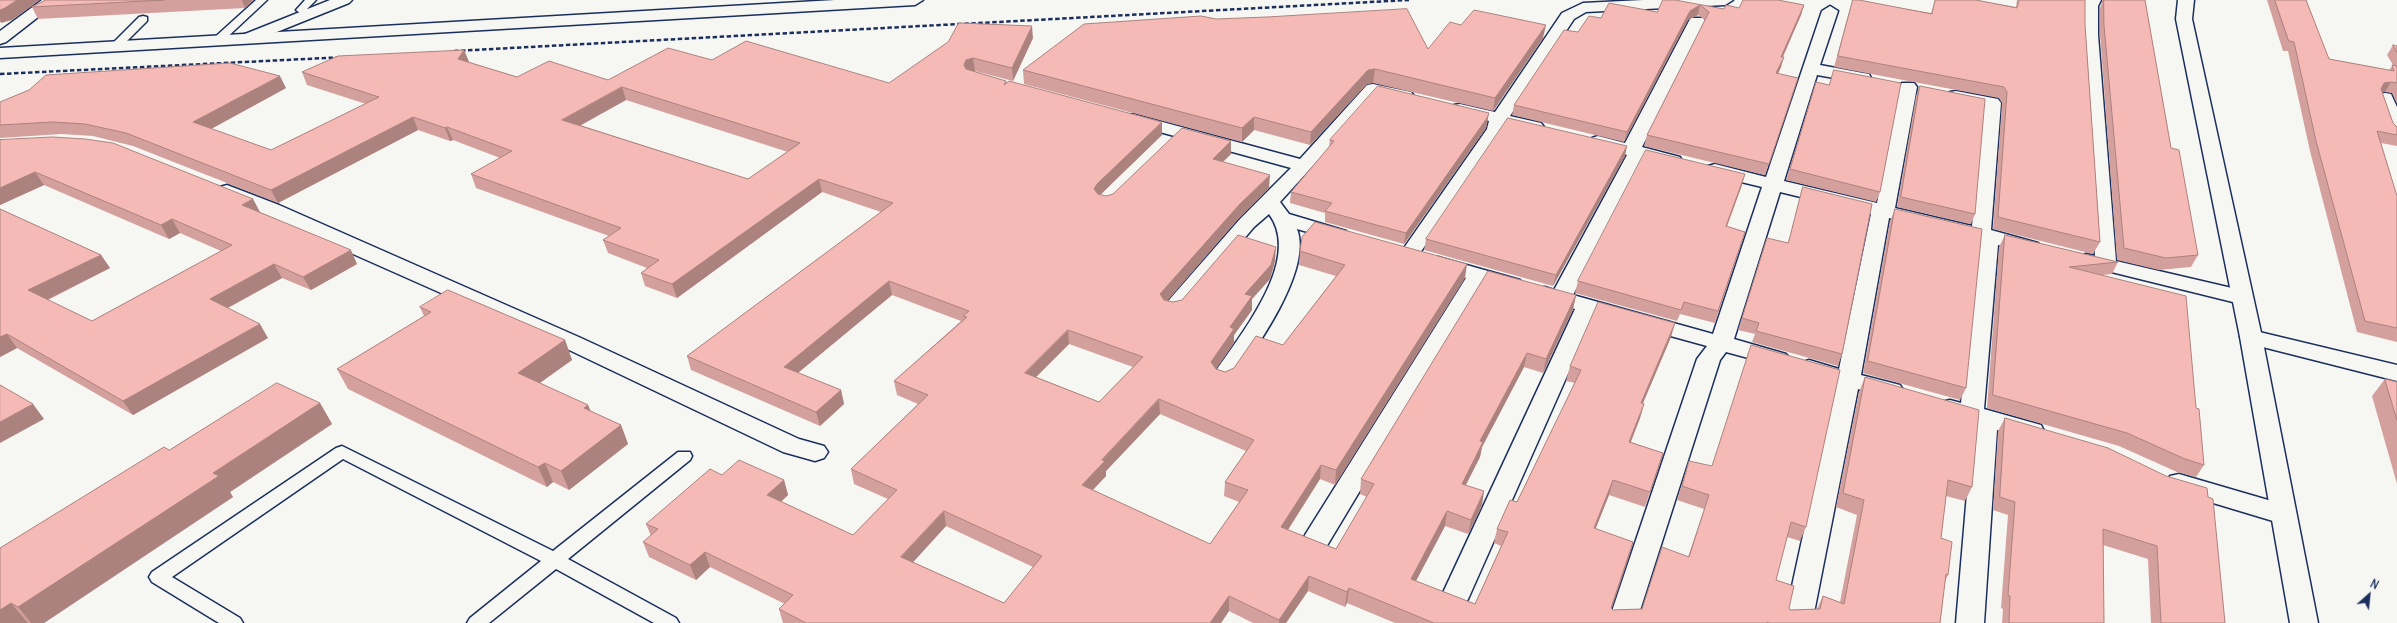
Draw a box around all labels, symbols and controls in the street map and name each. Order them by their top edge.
north arrow [2349,575,2389,615]
text: N [2368,576,2381,592]

